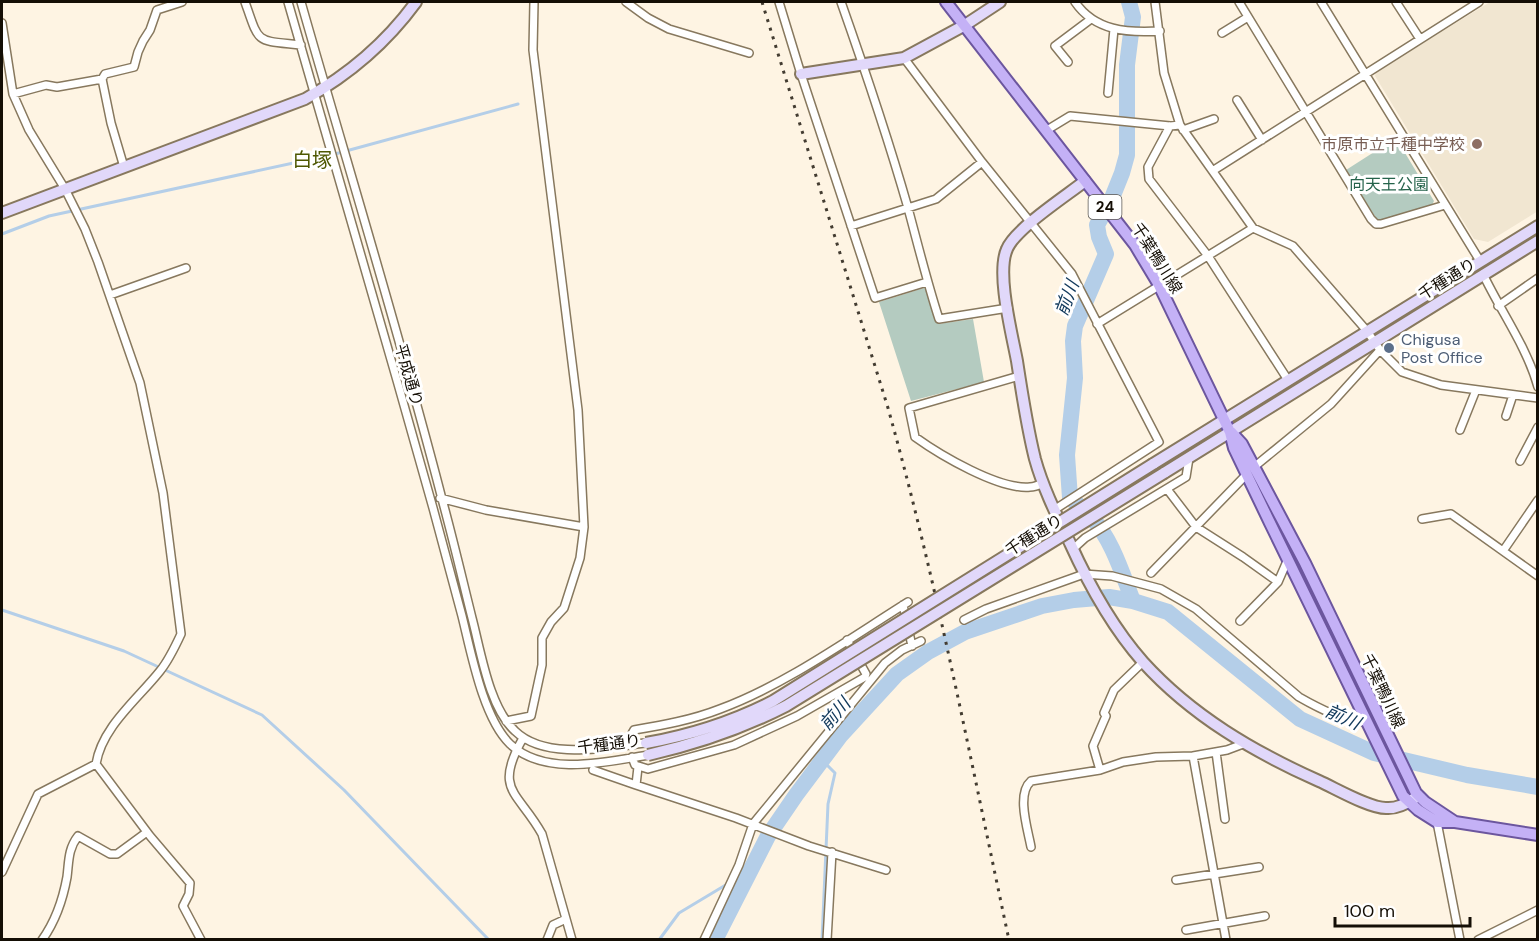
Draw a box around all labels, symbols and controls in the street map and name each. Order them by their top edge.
place label: 市原市立千種中学校 [1321,134,1465,155]
marker: 市原市立千種中学校 [1470,137,1484,151]
district label: 白塚 [292,147,332,173]
park label: 向天王公園 [1349,174,1429,195]
road number: 24 [1088,195,1122,219]
street label: 千葉鴨川線 [1127,219,1187,297]
street label: 千種通り [1414,253,1480,305]
water label: 前川 [1049,275,1085,319]
place label: Chigusa Post Office [1401,329,1483,368]
street label: 平成通り [390,341,428,409]
marker: Chigusa Post Office [1382,341,1396,355]
street label: 千種通り [1001,509,1067,561]
street label: 千葉鴨川線 [1357,650,1409,732]
water label: 前川 [814,691,857,735]
water label: 前川 [1322,699,1366,736]
street label: 千種通り [576,730,642,758]
scale bar [1335,890,1470,928]
text: 100 m [1344,899,1395,923]

